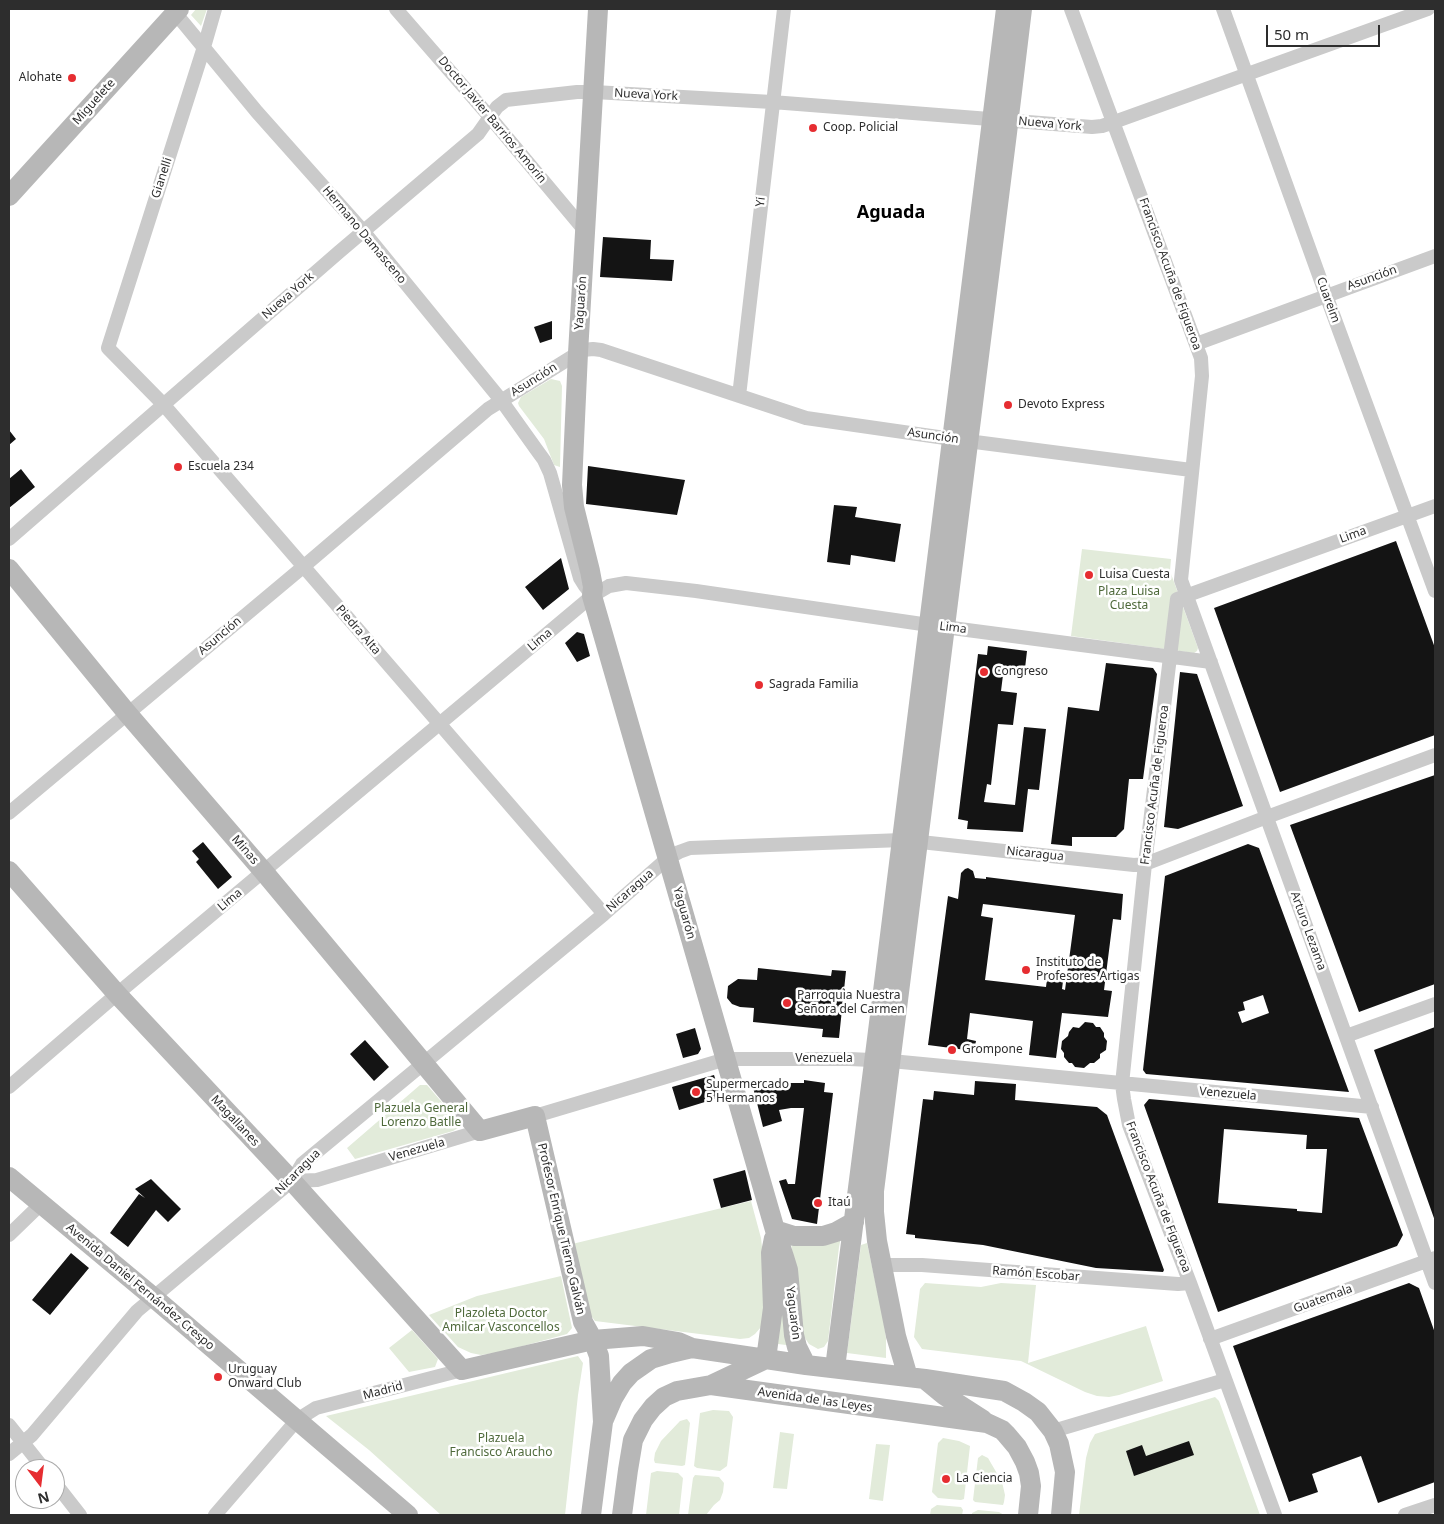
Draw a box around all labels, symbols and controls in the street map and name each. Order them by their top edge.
scale bar [1269,15,1383,47]
text: 50 m [1274,24,1309,44]
street label: Doctor Javier Barrios Amorín [435,54,549,186]
place label: Alohate [19,71,62,85]
marker: Alohate [66,72,78,84]
street label: Miguelete [70,76,118,128]
street label: Nueva York [614,86,678,104]
street label: Nueva York [1018,114,1082,134]
place label: Coop. Policial [823,121,898,135]
marker: Coop. Policial [807,122,819,134]
street label: Gianelli [149,156,175,200]
street label: Hermano Damasceno [319,183,409,287]
street label: Yi [753,196,769,208]
street label: Francisco Acuña de Figueroa [1136,196,1204,352]
district label: Aguada [857,202,925,224]
street label: Asunción [1345,262,1399,294]
street label: Nueva York [259,270,317,322]
street label: Cuareim [1313,275,1343,325]
street label: Yaguarón [572,276,590,330]
street label: Asunción [508,360,560,400]
place label: Devoto Express [1018,398,1105,412]
marker: Devoto Express [1002,399,1014,411]
street label: Asunción [906,425,960,447]
place label: Escuela 234 [188,460,254,474]
marker: Escuela 234 [172,461,184,473]
street label: Lima [1338,524,1368,546]
place label: Luisa Cuesta [1099,568,1170,582]
marker: Luisa Cuesta [1083,569,1095,581]
park label: Plaza Luisa Cuesta [1098,585,1160,613]
street label: Piedra Alta [333,602,383,658]
street label: Asunción [196,614,244,658]
street label: Lima [939,619,967,637]
street label: Lima [525,626,555,654]
place label: Congreso [994,665,1048,679]
marker: Congreso [978,666,990,678]
place label: Sagrada Familia [769,678,859,692]
marker: Sagrada Familia [753,679,765,691]
street label: Francisco Acuña de Figueroa [1138,704,1172,866]
street label: Minas [228,832,262,868]
street label: Nicaragua [1006,844,1064,864]
street label: Nicaragua [604,867,656,915]
street label: Yaguarón [670,885,698,941]
street label: Lima [215,886,245,914]
street label: Arturo Lezama [1287,890,1329,972]
place label: Instituto de Profesores Artigas [1036,956,1139,984]
marker: Instituto de Profesores Artigas [1020,964,1032,976]
place label: Parroquia Nuestra Señora del Carmen [797,989,905,1017]
marker: Parroquia Nuestra Señora del Carmen [781,997,793,1009]
place label: Grompone [962,1043,1023,1057]
marker: Grompone [946,1044,958,1056]
street label: Venezuela [795,1052,853,1066]
place label: Supermercado 5 Hermanos [706,1078,789,1106]
street label: Venezuela [1199,1084,1257,1104]
marker: Supermercado 5 Hermanos [690,1086,702,1098]
street label: Magallanes [208,1092,262,1150]
park label: Plazuela General Lorenzo Batlle [374,1102,468,1130]
street label: Francisco Acuña de Figueroa [1122,1119,1194,1275]
street label: Venezuela [387,1135,447,1165]
street label: Profesor Enrique Tierno Galván [534,1142,588,1316]
street label: Nicaragua [273,1147,323,1197]
place label: Itaú [828,1196,851,1210]
marker: Itaú [812,1197,824,1209]
street label: Avenida Daniel Fernández Crespo [63,1221,217,1353]
street label: Ramón Escobar [992,1264,1080,1284]
street label: Guatemala [1292,1282,1354,1316]
street label: Yaguarón [783,1285,803,1341]
park label: Plazoleta Doctor Amilcar Vasconcellos [442,1307,560,1335]
place label: Uruguay Onward Club [228,1363,302,1391]
marker: Uruguay Onward Club [212,1371,224,1383]
street label: Madrid [362,1379,404,1403]
street label: Avenida de las Leyes [757,1385,873,1415]
park label: Plazuela Francisco Araucho [450,1432,552,1460]
north arrow [15,1459,65,1509]
place label: La Ciencia [956,1472,1013,1486]
marker: La Ciencia [940,1473,952,1485]
text: N [36,1487,52,1509]

